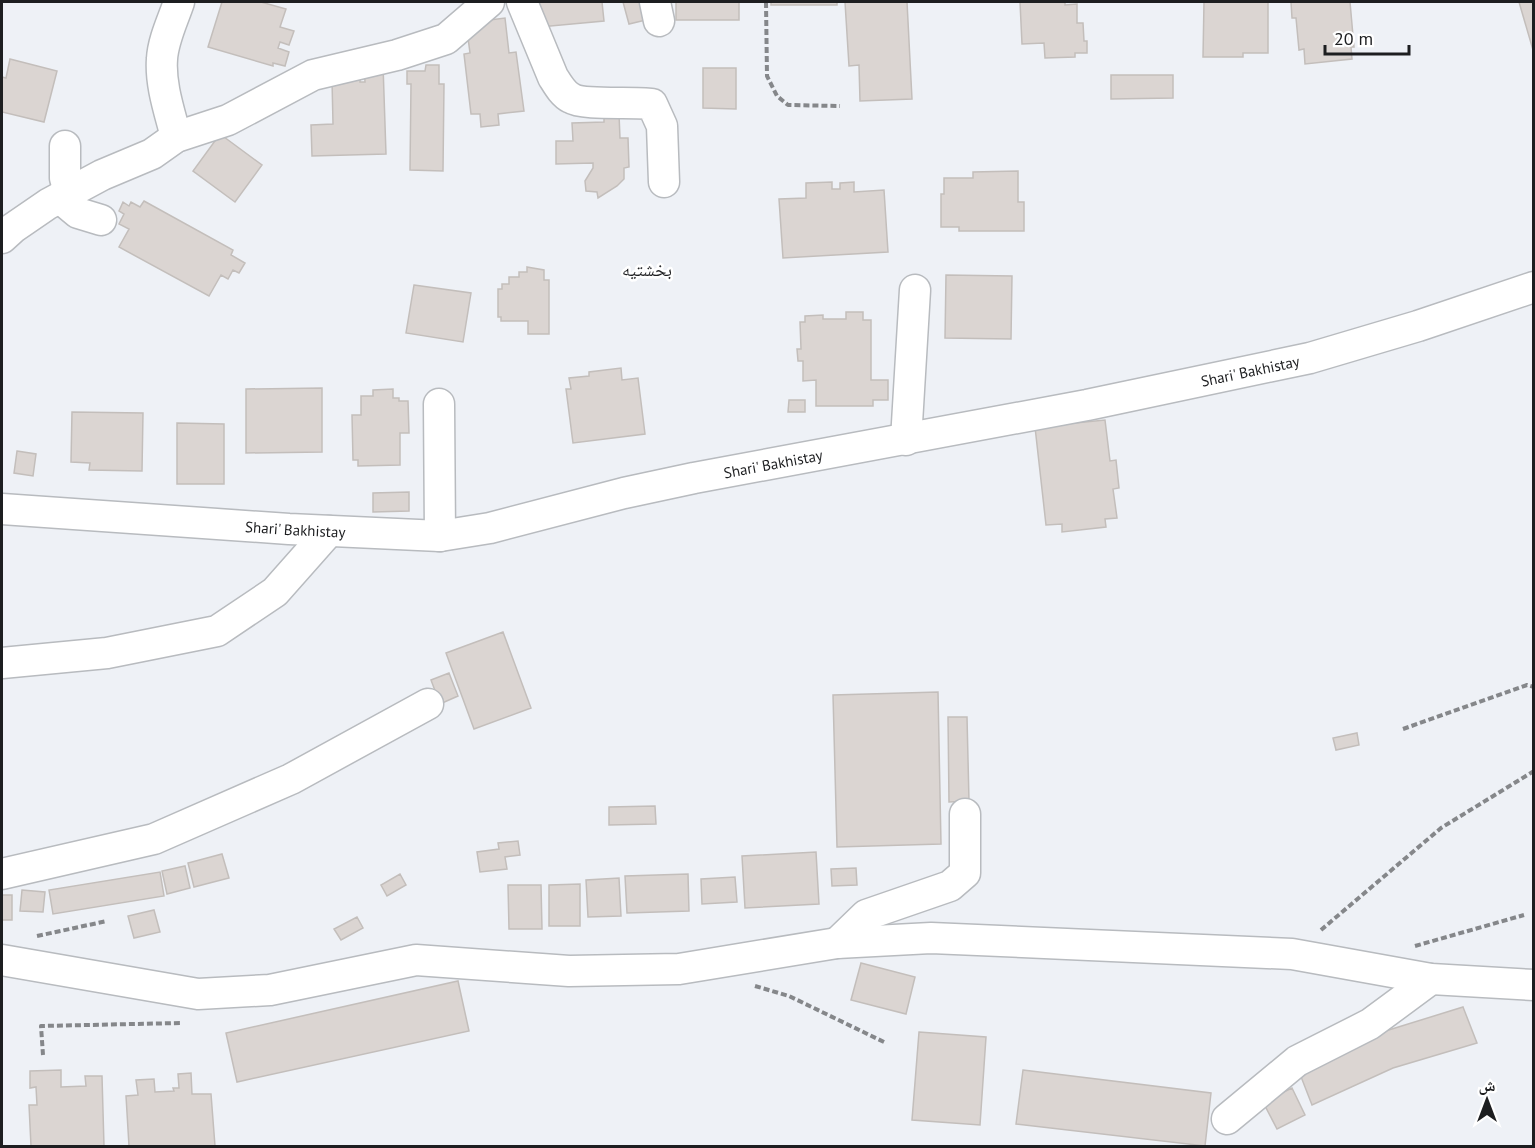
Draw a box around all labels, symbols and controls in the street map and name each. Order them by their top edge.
scale bar [1325,18,1409,56]
text: 20 m [1334,27,1373,50]
district label: بخشتيه [622,258,672,281]
street label: Shari' Bakhistay [1199,351,1301,390]
street label: Shari' Bakhistay [722,445,824,482]
street label: Shari' Bakhistay [245,516,346,541]
north arrow [1457,1070,1517,1130]
text: ش [1479,1075,1496,1095]

